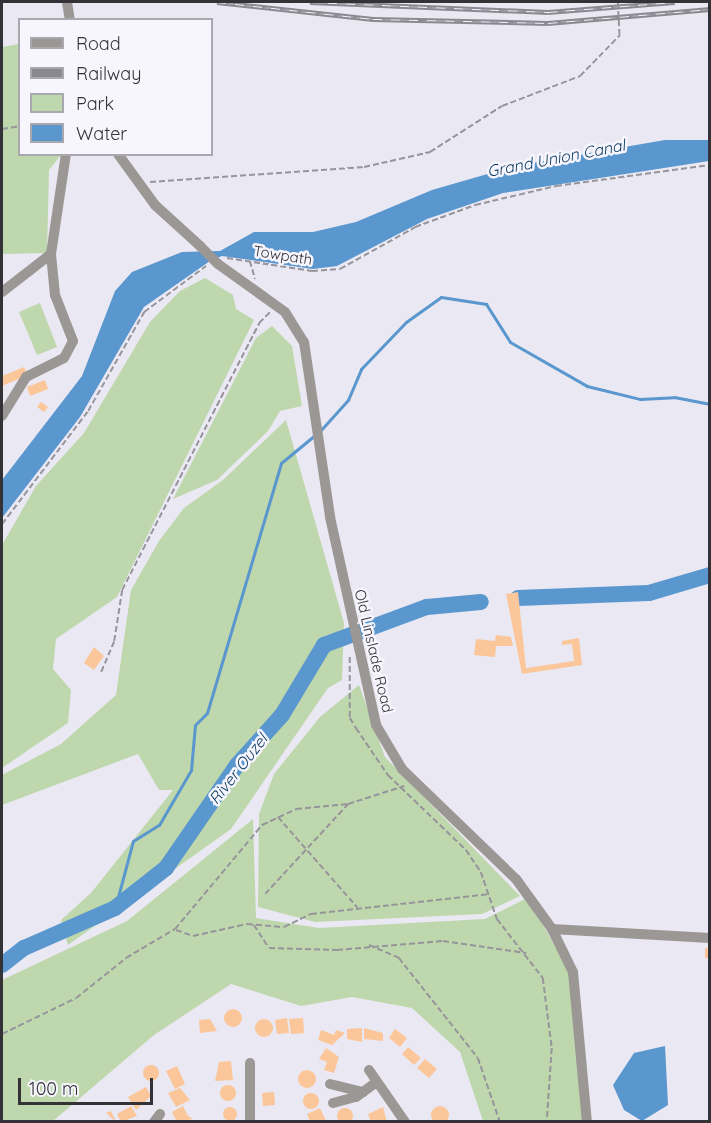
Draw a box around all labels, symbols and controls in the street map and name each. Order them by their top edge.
legend [18,18,213,156]
text: Road [76,32,121,55]
text: Railway [76,62,142,85]
text: Park [76,92,114,115]
text: Water [76,122,127,145]
water label: Grand Union Canal [485,135,627,181]
street label: Towpath [252,241,314,269]
street label: Old Linslade Road [351,587,397,715]
water label: River Ouzel [205,730,271,808]
scale bar [21,1066,156,1104]
text: 100 m [29,1077,78,1100]

